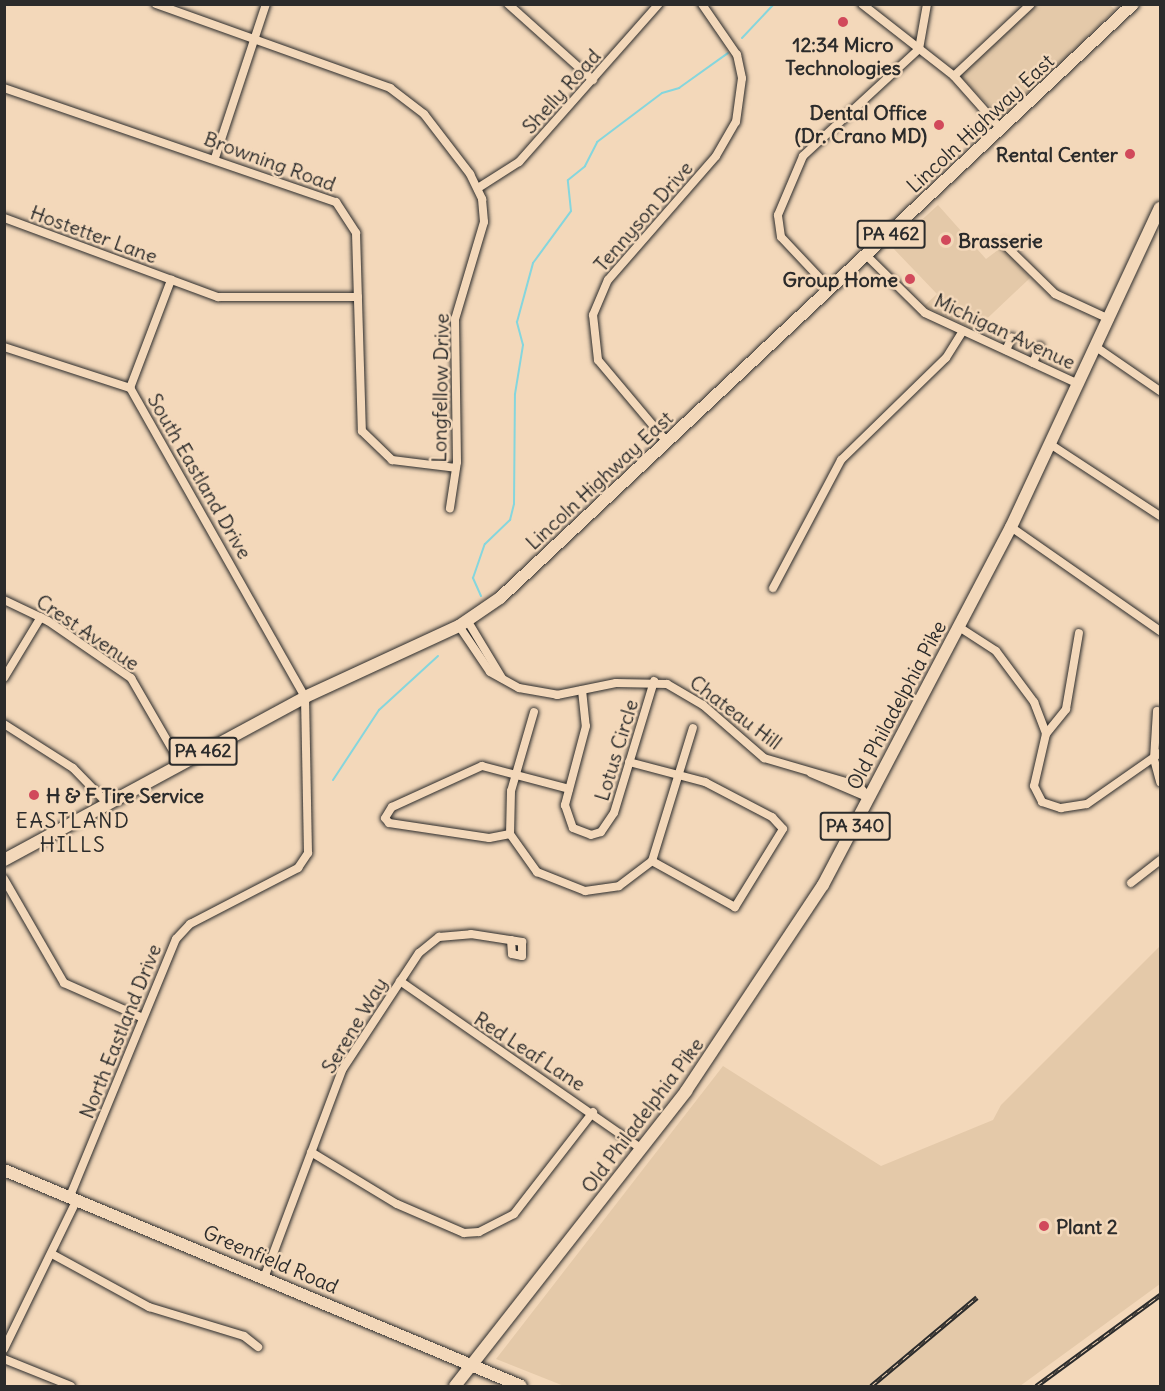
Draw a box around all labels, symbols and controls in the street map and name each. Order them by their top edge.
marker: 12:34 Micro Technologies [836,15,850,29]
place label: 12:34 Micro Technologies [785,32,901,79]
street label: Shelly Road [517,44,605,138]
street label: Lincoln Highway East [902,49,1058,197]
place label: Dental Office (Dr. Crano MD) [795,101,927,148]
marker: Dental Office (Dr. Crano MD) [932,118,946,132]
street label: Browning Road [201,126,339,196]
place label: Rental Center [996,142,1118,166]
marker: Rental Center [1123,147,1137,161]
street label: Tennyson Drive [589,156,697,276]
street label: Hostetter Lane [27,200,161,268]
road number: PA 462 [856,219,926,249]
place label: Brasserie [958,228,1043,252]
marker: Brasserie [939,233,953,247]
place label: Group Home [783,267,898,291]
marker: Group Home [903,272,917,286]
street label: Michigan Avenue [931,288,1079,374]
street label: Longfellow Drive [427,313,453,463]
street label: South Eastland Drive [143,389,257,563]
street label: Lincoln Highway East [521,406,677,554]
street label: Crest Avenue [32,589,144,675]
street label: Old Philadelphia Pike [841,616,951,794]
street label: Chateau Hill [685,670,787,754]
street label: Lotus Circle [589,696,643,804]
road number: PA 462 [168,736,238,766]
place label: H & F Tire Service [46,783,204,807]
marker: H & F Tire Service [27,788,41,802]
district label: EASTLAND HILLS [16,808,130,858]
road number: PA 340 [819,811,891,841]
street label: North Eastland Drive [74,940,166,1122]
street label: Serene Way [316,973,392,1077]
street label: Red Leaf Lane [470,1006,590,1096]
street label: Old Philadelphia Pike [576,1033,708,1197]
place label: Plant 2 [1056,1214,1118,1238]
marker: Plant 2 [1037,1219,1051,1233]
street label: Greenfield Road [200,1220,342,1298]

